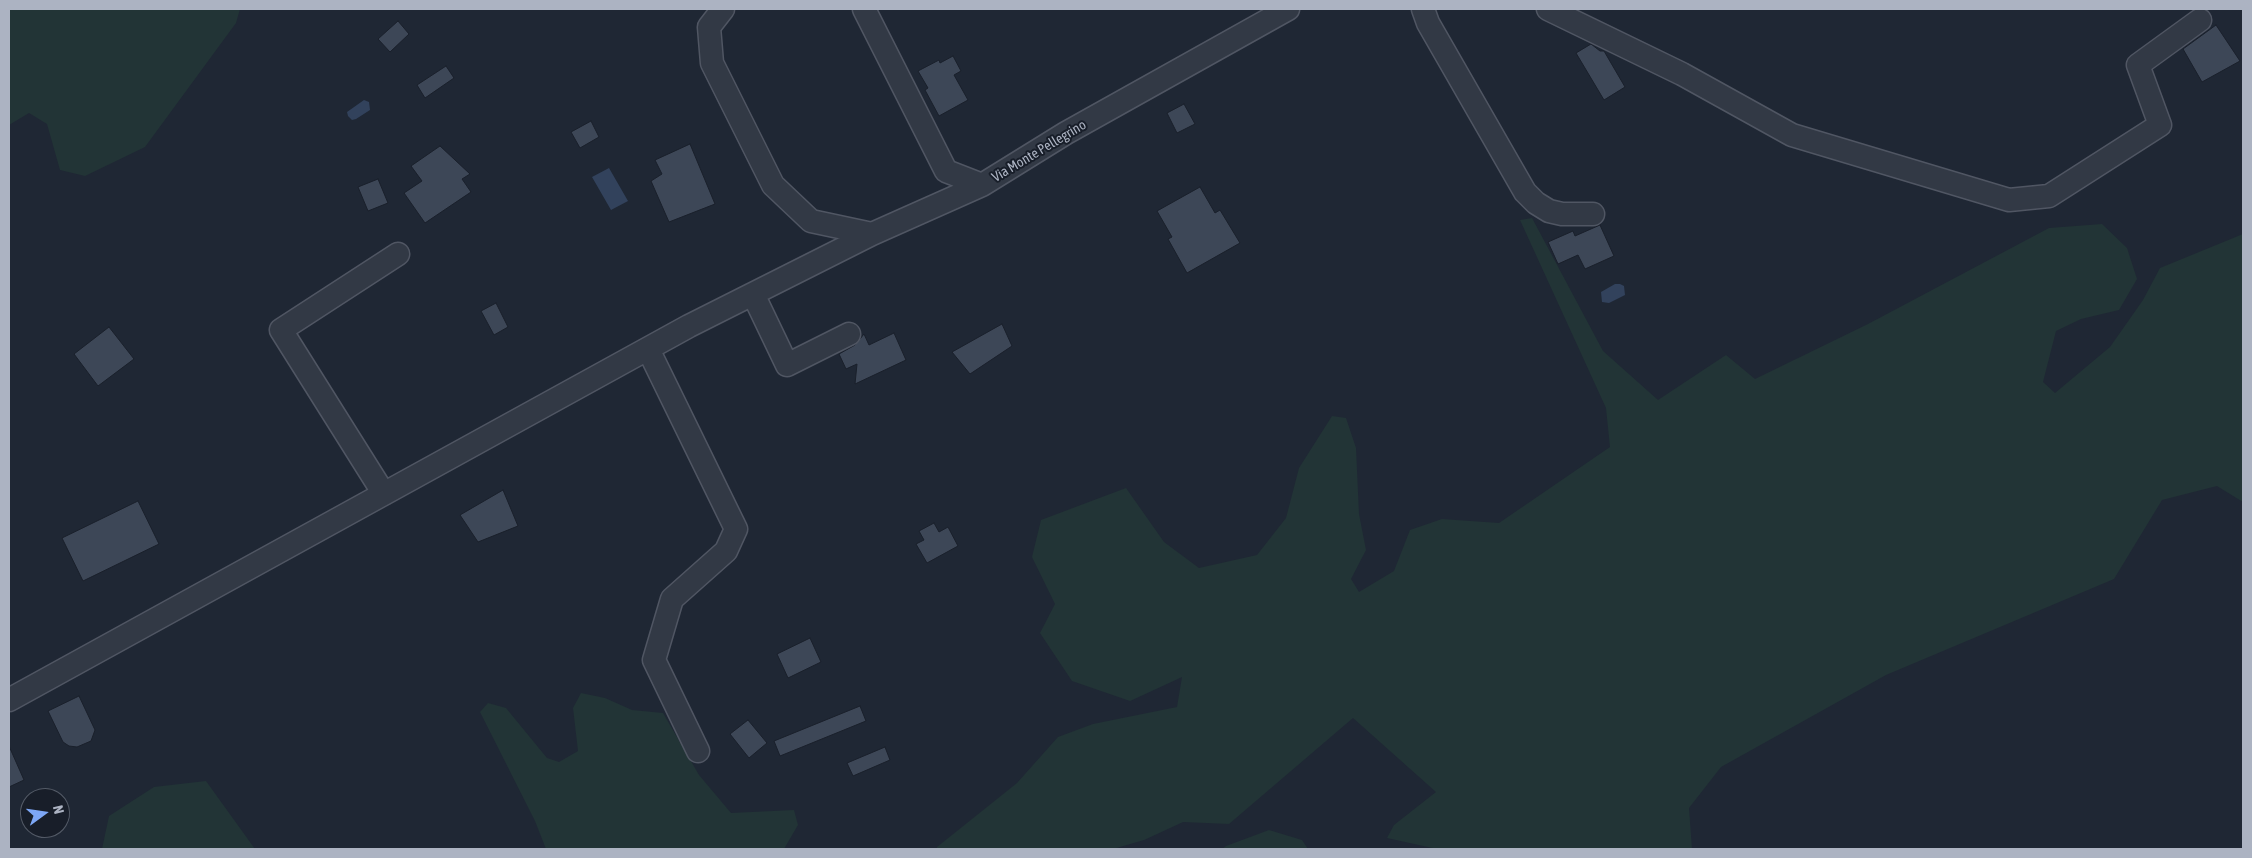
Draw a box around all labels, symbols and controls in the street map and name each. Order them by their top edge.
street label: Via Monte Pellegrino [989,116,1089,186]
north arrow [20,788,70,838]
text: N [50,804,67,816]

